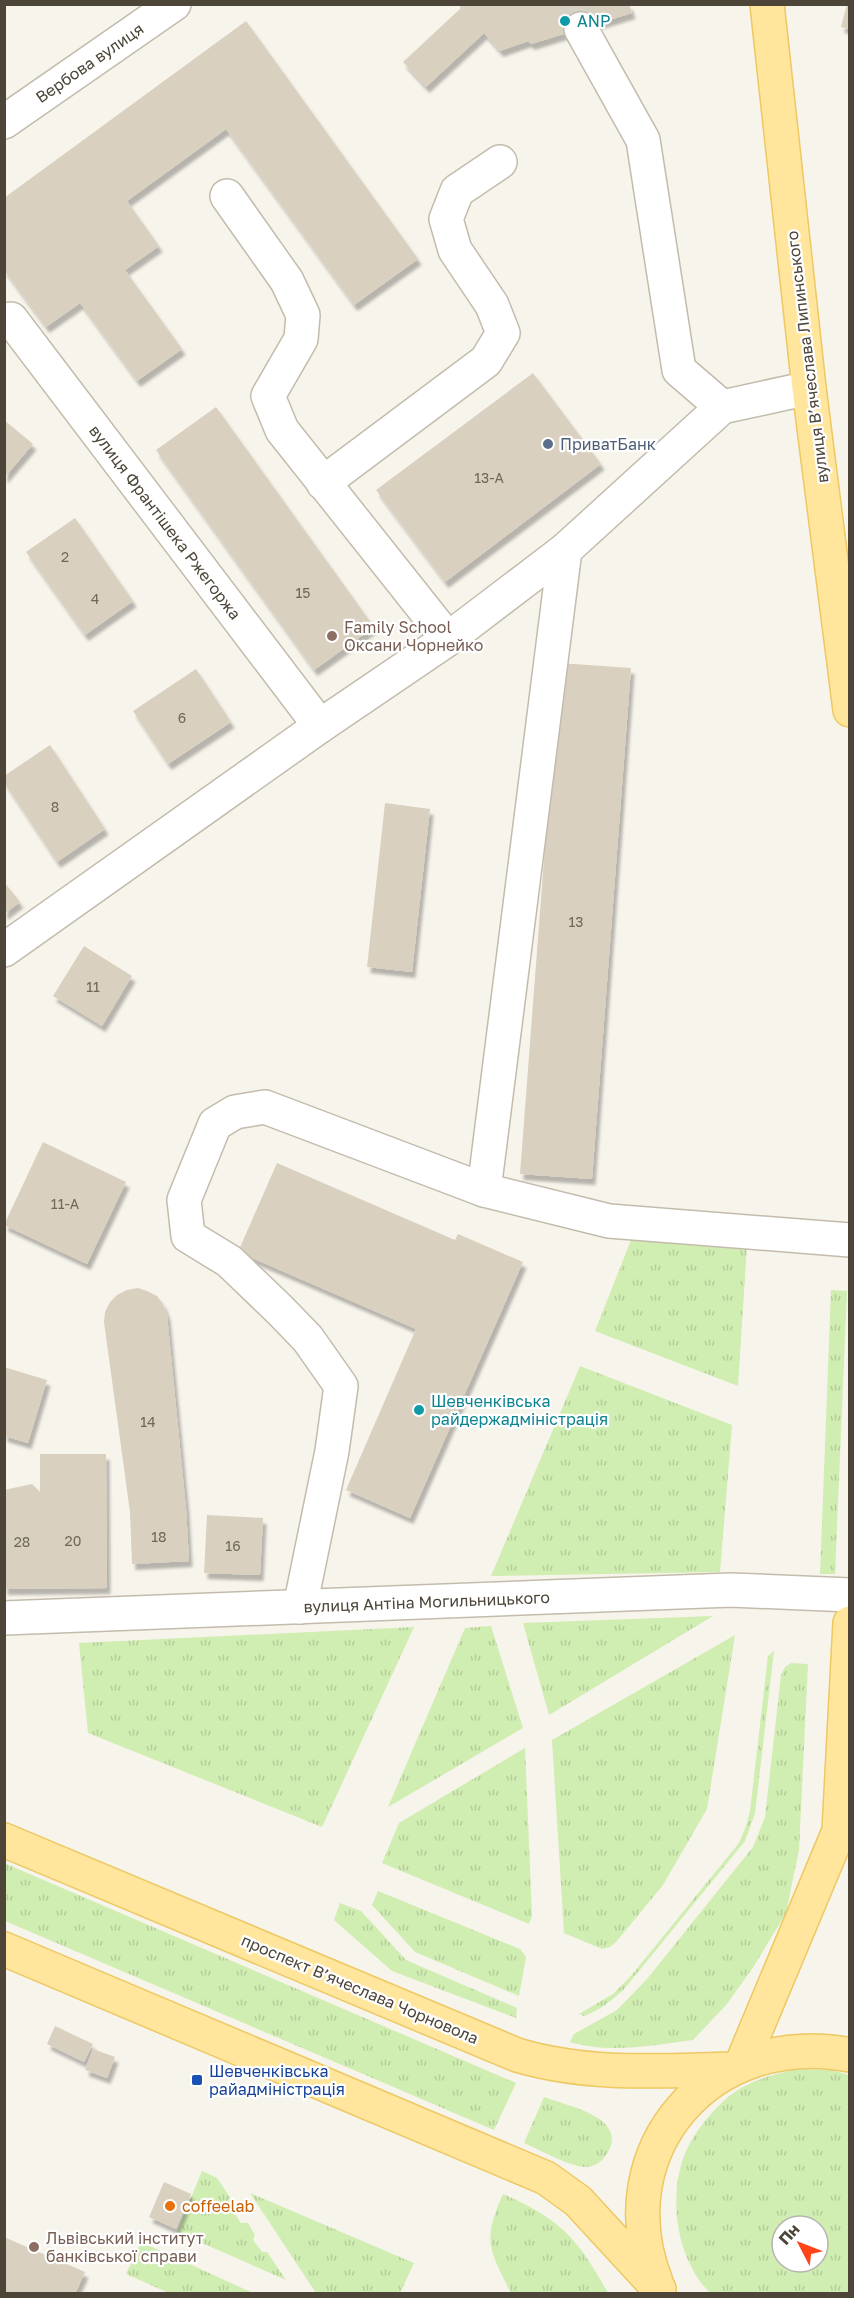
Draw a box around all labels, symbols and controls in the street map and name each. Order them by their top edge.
place label: ANP [577,11,610,31]
marker: ANP [558,14,572,28]
street label: Вербова вулиця [32,18,147,107]
street label: вулиця Вʼячеслава Липинського [782,230,832,484]
street label: вулиця Франтішека Ржегоржа [85,421,245,623]
place label: ПриватБанк [560,434,656,454]
marker: ПриватБанк [541,437,555,451]
house number: 13-А [474,469,504,486]
house number: 2 [61,548,69,565]
house number: 15 [296,584,310,601]
house number: 4 [91,590,99,607]
place label: Family School Оксани Чорнейко [344,617,483,655]
marker: Family School Оксани Чорнейко [325,629,339,643]
house number: 6 [178,709,186,726]
house number: 8 [51,798,59,815]
house number: 13 [569,913,583,930]
house number: 11 [86,978,100,995]
house number: 11-А [51,1195,80,1212]
place label: Шевченківська райдержадміністрація [431,1391,608,1429]
marker: Шевченківська райдержадміністрація [412,1403,426,1417]
house number: 14 [140,1413,156,1430]
house number: 18 [151,1528,167,1545]
house number: 20 [65,1532,81,1549]
house number: 28 [14,1533,30,1550]
house number: 16 [225,1537,241,1554]
street label: вулиця Антіна Могильницького [303,1587,550,1616]
street label: проспект Вʼячеслава Чорновола [238,1930,482,2048]
place label: Шевченківська райадміністрація [209,2061,345,2099]
marker: Шевченківська райадміністрація [190,2073,204,2087]
place label: coffeelab [182,2196,255,2216]
marker: coffeelab [163,2199,177,2213]
north arrow [770,2214,830,2274]
text: Пн [774,2219,804,2249]
place label: Львівський інститут банківської справи [46,2228,204,2266]
marker: Львівський інститут банківської справи [27,2240,41,2254]

